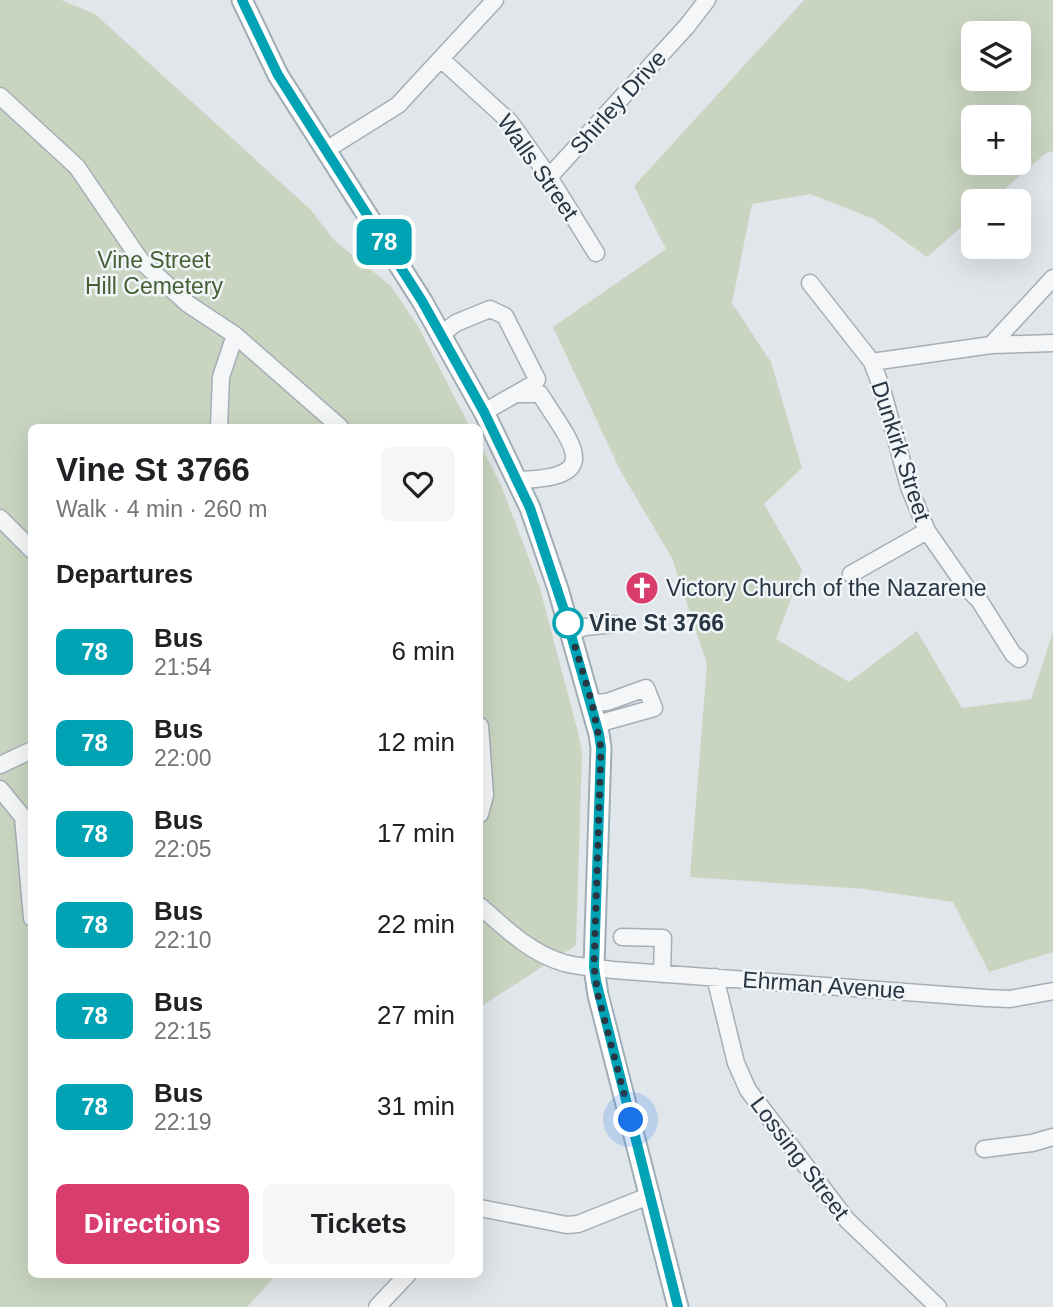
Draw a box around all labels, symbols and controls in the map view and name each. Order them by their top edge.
map controls [961,21,1031,259]
button: layers [961,21,1031,91]
street label: Shirley Drive [565,45,671,159]
button: + [961,105,1031,175]
street label: Walls Street [492,109,584,225]
button: − [961,189,1031,259]
line badge: 78 [352,219,416,265]
text: 78 [371,228,397,255]
park label: Vine Street Hill Cemetery [85,247,224,299]
street label: Dunkirk Street [866,378,936,525]
button: heart [381,447,455,521]
text: Vine St 3766 [56,451,250,488]
text: Walk · 4 min · 260 m [56,496,267,522]
text: Departures [56,559,193,589]
church icon: Victory Church of the Nazarene [623,569,661,607]
place label: Victory Church of the Nazarene [666,575,986,601]
marker: Vine St 3766 [553,608,583,638]
place label: Vine St 3766 [589,610,724,636]
text: Bus [154,623,203,653]
text: 6 min [391,636,455,666]
text: 78 [81,638,108,665]
text: 21:54 [154,654,212,680]
text: Bus [154,714,203,744]
text: 12 min [377,727,455,757]
text: 78 [81,729,108,756]
text: 22:00 [154,745,212,771]
text: Bus [154,805,203,835]
text: 17 min [377,818,455,848]
text: 78 [81,820,108,847]
text: 22:05 [154,836,212,862]
text: Bus [154,896,203,926]
text: 22 min [377,909,455,939]
text: 78 [81,911,108,938]
text: 22:10 [154,927,212,953]
street label: Ehrman Avenue [742,966,906,1004]
text: Bus [154,987,203,1017]
text: 27 min [377,1000,455,1030]
text: 78 [81,1002,108,1029]
text: 22:15 [154,1018,212,1044]
text: Bus [154,1078,203,1108]
text: 31 min [377,1091,455,1121]
street label: Lossing Street [745,1091,855,1225]
text: 78 [81,1093,108,1120]
your location [613,1102,648,1137]
text: 22:19 [154,1109,212,1135]
button: Directions [56,1184,249,1264]
button: Tickets [263,1184,455,1264]

